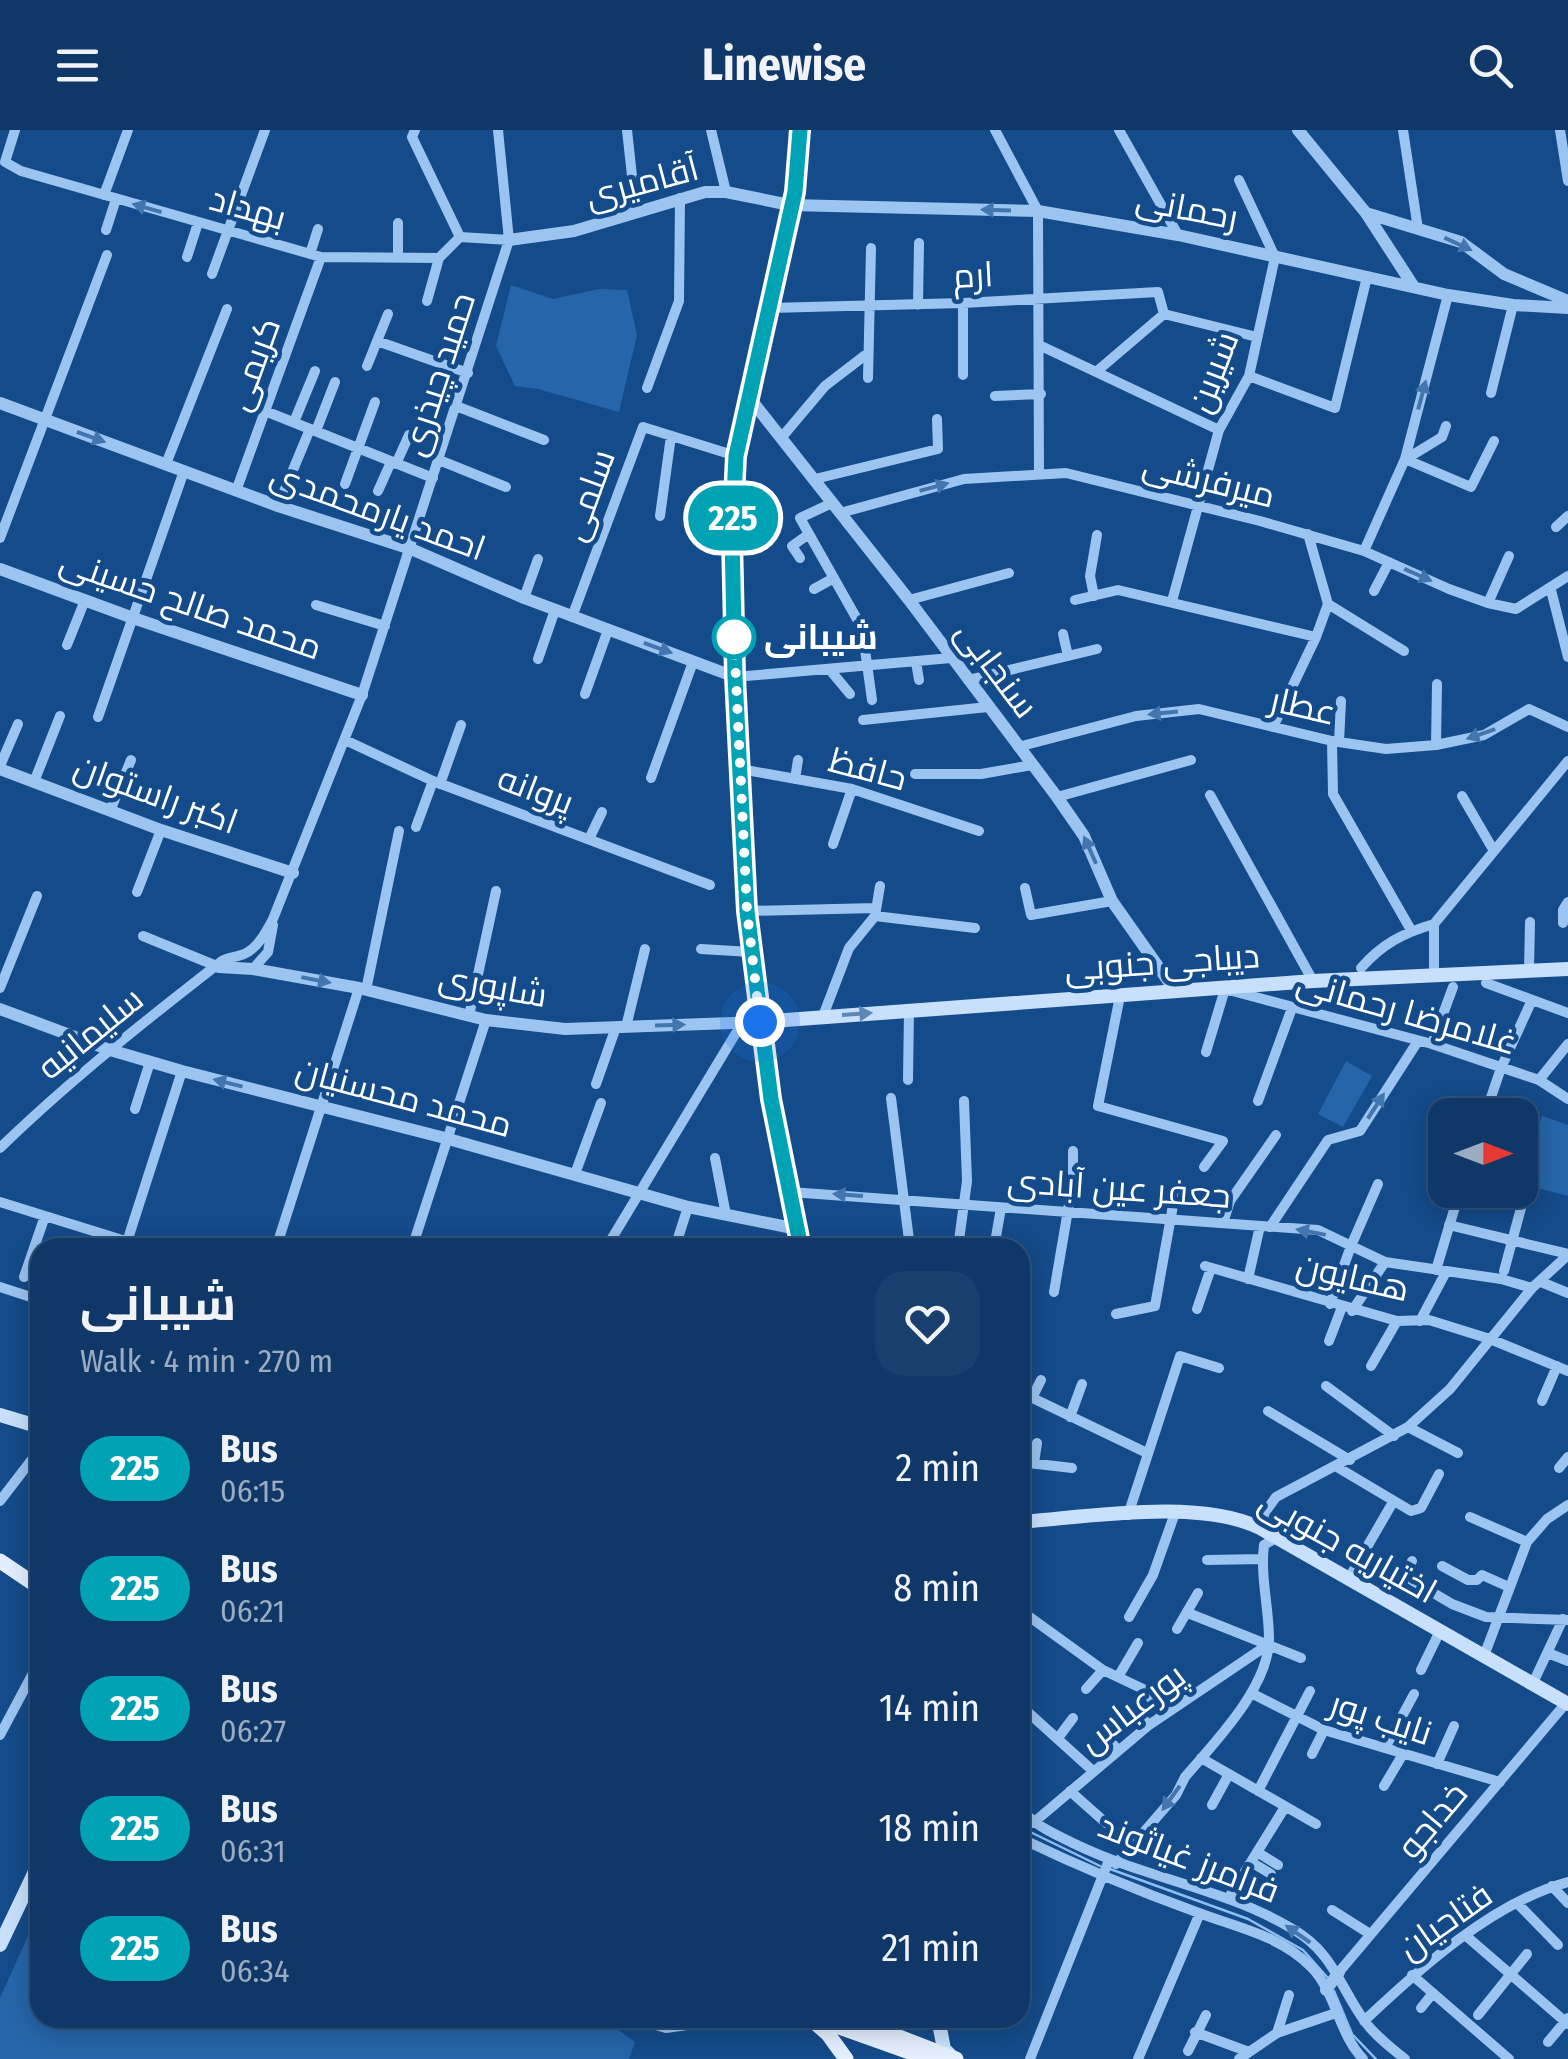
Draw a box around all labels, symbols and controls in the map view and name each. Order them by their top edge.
icon: menu [50,38,105,93]
text: Linewise [702,38,866,92]
icon: search [1463,38,1518,93]
street label: آقامیری [581,147,703,217]
street label: بهداد [205,177,291,239]
street label: رحمانی [1133,178,1241,238]
one-way arrow [131,200,162,215]
one-way arrow [979,201,1011,217]
one-way arrow [1443,236,1472,252]
street label: ارم [952,253,994,300]
street label: حمید چیذری [392,287,486,462]
street label: کریمی [217,312,289,416]
street label: شیرین [1178,325,1248,419]
one-way arrow [1414,379,1430,410]
one-way arrow [77,430,107,445]
street label: میرفرشی [1138,443,1280,517]
street label: سلمی [552,444,624,546]
street label: احمد یارمحمدی [265,453,491,569]
one-way arrow [919,479,950,494]
line badge: 225 [676,486,790,550]
text: 225 [708,497,758,539]
street label: محمد صالح حسینی [54,540,327,670]
one-way arrow [1403,567,1433,583]
street label: سنجابی [947,612,1047,726]
marker: شیبانی [713,616,755,658]
place label: شیبانی [764,616,878,658]
one-way arrow [643,641,673,656]
street label: عطار [1264,678,1340,734]
one-way arrow [1146,705,1178,721]
one-way arrow [1466,727,1496,742]
street label: حافظ [824,739,912,799]
street label: اکبر راستوان [68,745,244,843]
street label: پروانه [491,756,580,825]
one-way arrow [1081,835,1098,864]
street label: دیباجی جنوبی [1063,934,1261,990]
street label: شاپوری [435,956,551,1018]
street label: غلامرضا رحمانی [1292,960,1522,1064]
one-way arrow [300,973,331,989]
street label: سلیمانیه [29,978,151,1088]
your location [735,997,785,1047]
one-way arrow [842,1006,873,1022]
one-way arrow [655,1017,687,1033]
street label: محمد محسنیان [291,1048,517,1146]
one-way arrow [212,1075,243,1090]
one-way arrow [1367,1092,1385,1120]
north arrow [1428,1098,1538,1208]
map controls [1428,1098,1538,1208]
street label: جعفر عین آبادی [1006,1159,1232,1217]
one-way arrow [831,1187,863,1203]
one-way arrow [1295,1223,1326,1239]
street label: همایون [1292,1244,1414,1310]
button: heart [875,1271,980,1376]
text: شیبانی [80,1275,236,1333]
text: Walk · 4 min · 270 m [80,1342,333,1380]
text: Bus [220,1426,278,1472]
text: 2 min [895,1445,980,1491]
text: 225 [110,1447,160,1489]
text: 06:15 [220,1472,285,1510]
street label: اختیاریه جنوبی [1252,1480,1444,1612]
text: Bus [220,1546,278,1592]
text: 8 min [893,1565,980,1611]
text: 225 [110,1567,160,1609]
text: 06:21 [220,1592,285,1630]
street label: پورعباس [1070,1654,1195,1763]
text: Bus [220,1666,278,1712]
street label: نایب پور [1322,1681,1437,1756]
text: 14 min [879,1685,980,1731]
text: 225 [110,1687,160,1729]
text: 06:27 [220,1712,286,1750]
street label: خداجو [1388,1773,1476,1867]
one-way arrow [1162,1785,1181,1811]
text: Bus [220,1786,278,1832]
street label: فرامرز غیاثوند [1093,1804,1285,1912]
text: 18 min [878,1805,980,1851]
text: 225 [110,1807,160,1849]
text: 06:31 [220,1832,286,1870]
street label: فتاحیان [1390,1874,1500,1968]
text: Bus [220,1906,278,1952]
text: 21 min [882,1925,980,1971]
one-way arrow [1285,1925,1311,1944]
text: 225 [110,1927,160,1969]
text: 06:34 [220,1952,289,1990]

